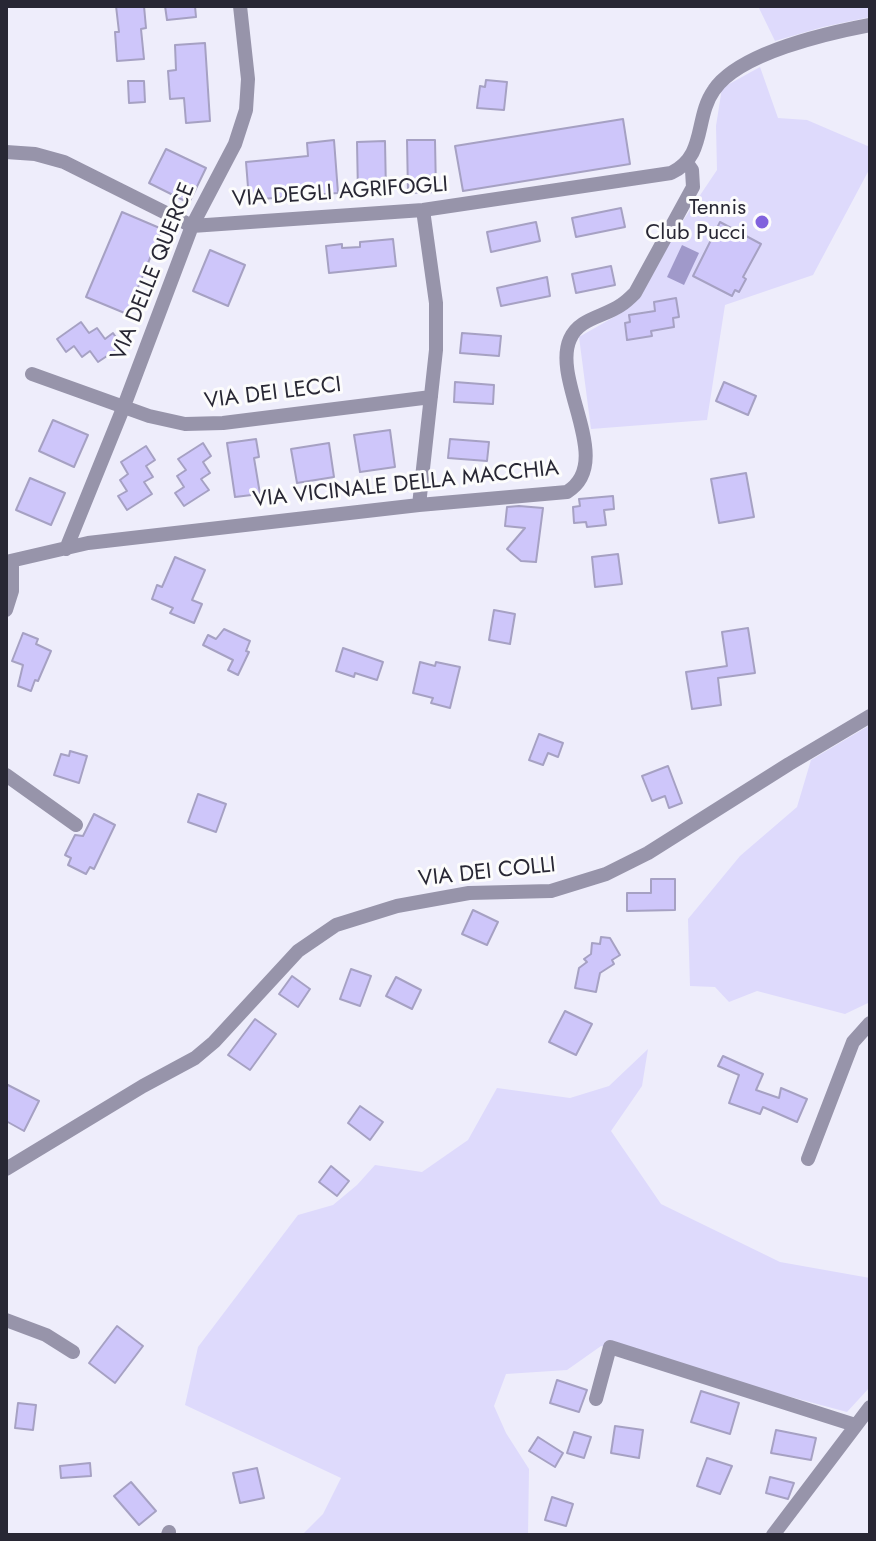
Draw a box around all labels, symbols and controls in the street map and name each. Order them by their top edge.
street label: VIA DEGLI AGRIFOGLI [231,172,449,214]
street label: VIA DELLE QUERCE [106,179,202,365]
place label: Tennis Club Pucci [645,196,746,248]
marker: Tennis Club Pucci [753,213,771,231]
street label: VIA DEI LECCI [203,373,343,415]
street label: VIA VICINALE DELLA MACCHIA [252,456,560,514]
street label: VIA DEI COLLI [417,853,557,893]

